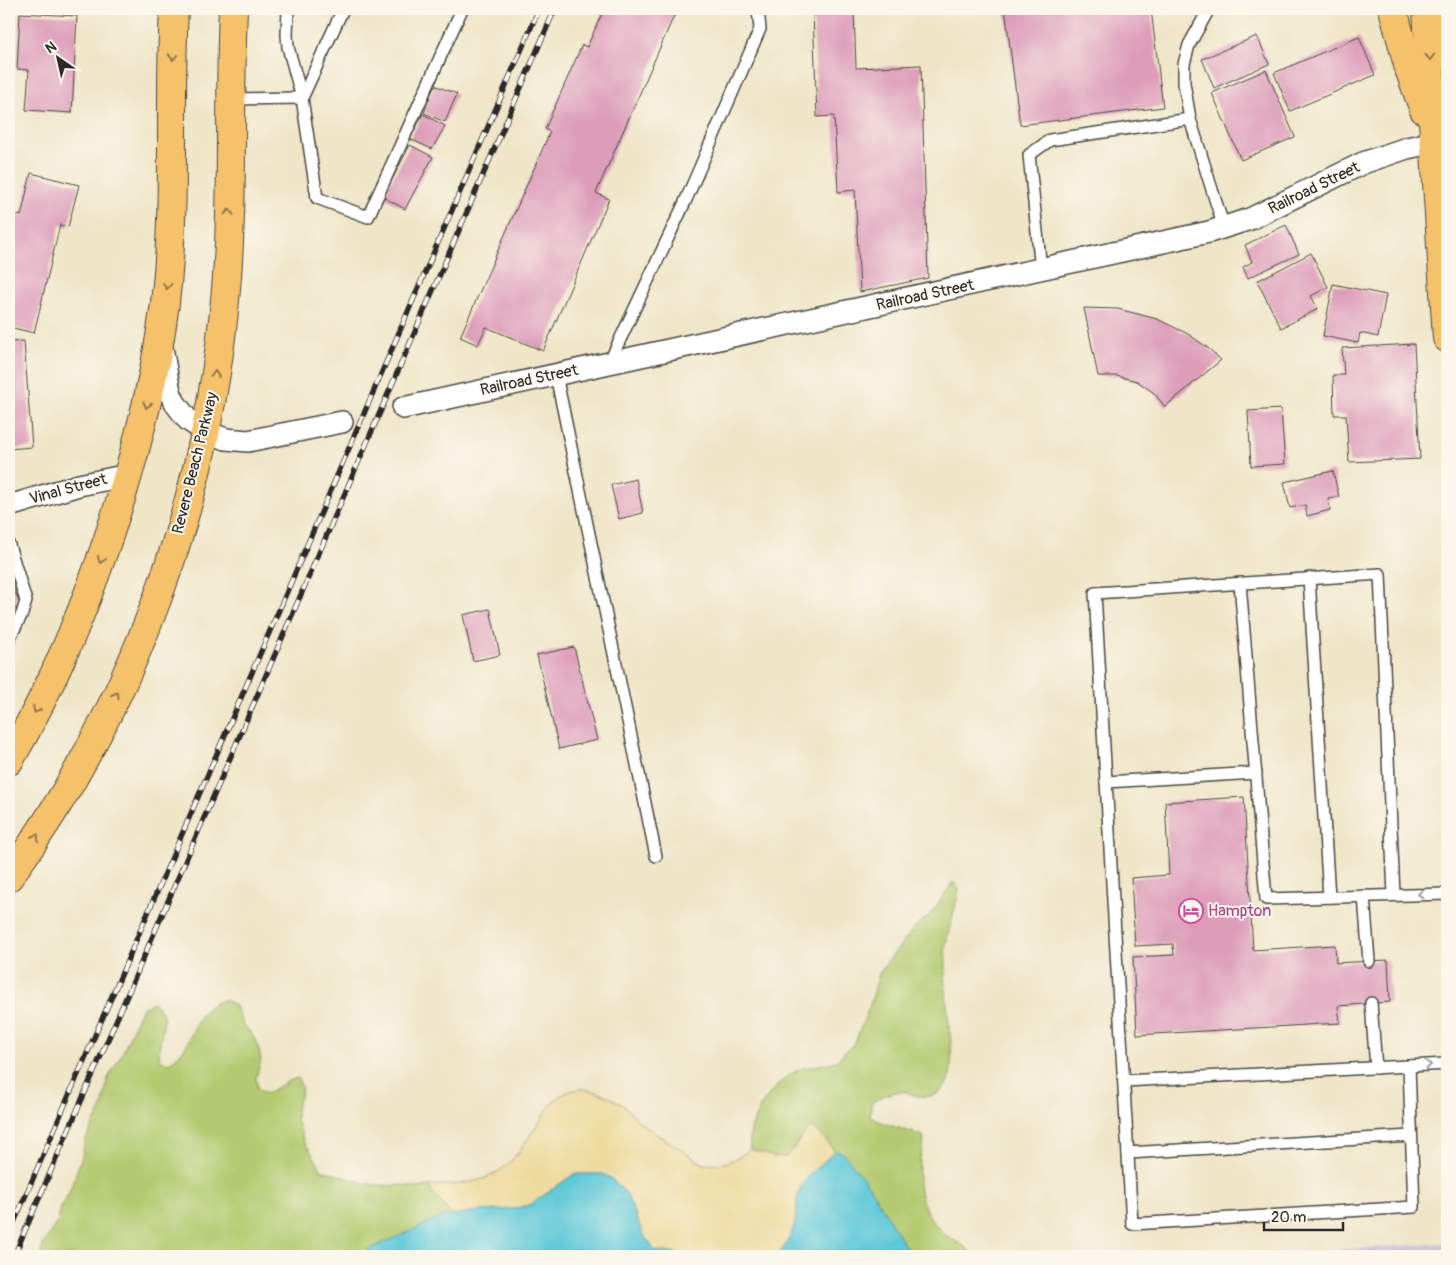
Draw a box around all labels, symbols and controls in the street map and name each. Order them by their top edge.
north arrow [32,32,82,82]
text: N [42,38,60,57]
one-way arrow [168,54,178,62]
one-way arrow [1424,54,1435,62]
street label: Railroad Street [1265,157,1364,219]
one-way arrow [224,208,234,216]
street label: Railroad Street [874,275,976,315]
one-way arrow [162,282,173,290]
street label: Railroad Street [478,360,580,400]
one-way arrow [210,369,220,378]
street label: Revere Beach Parkway [168,390,222,536]
one-way arrow [142,400,153,409]
street label: Vinal Street [27,469,109,509]
one-way arrow [97,556,107,564]
one-way arrow [110,691,120,700]
one-way arrow [33,704,43,713]
one-way arrow [30,833,40,842]
one-way arrow [1416,889,1424,899]
hotel icon: Hampton [1178,898,1204,924]
place label: Hampton [1208,901,1271,921]
one-way arrow [1424,1059,1432,1070]
scale bar [1264,1200,1342,1232]
text: 20 m [1271,1208,1306,1227]

